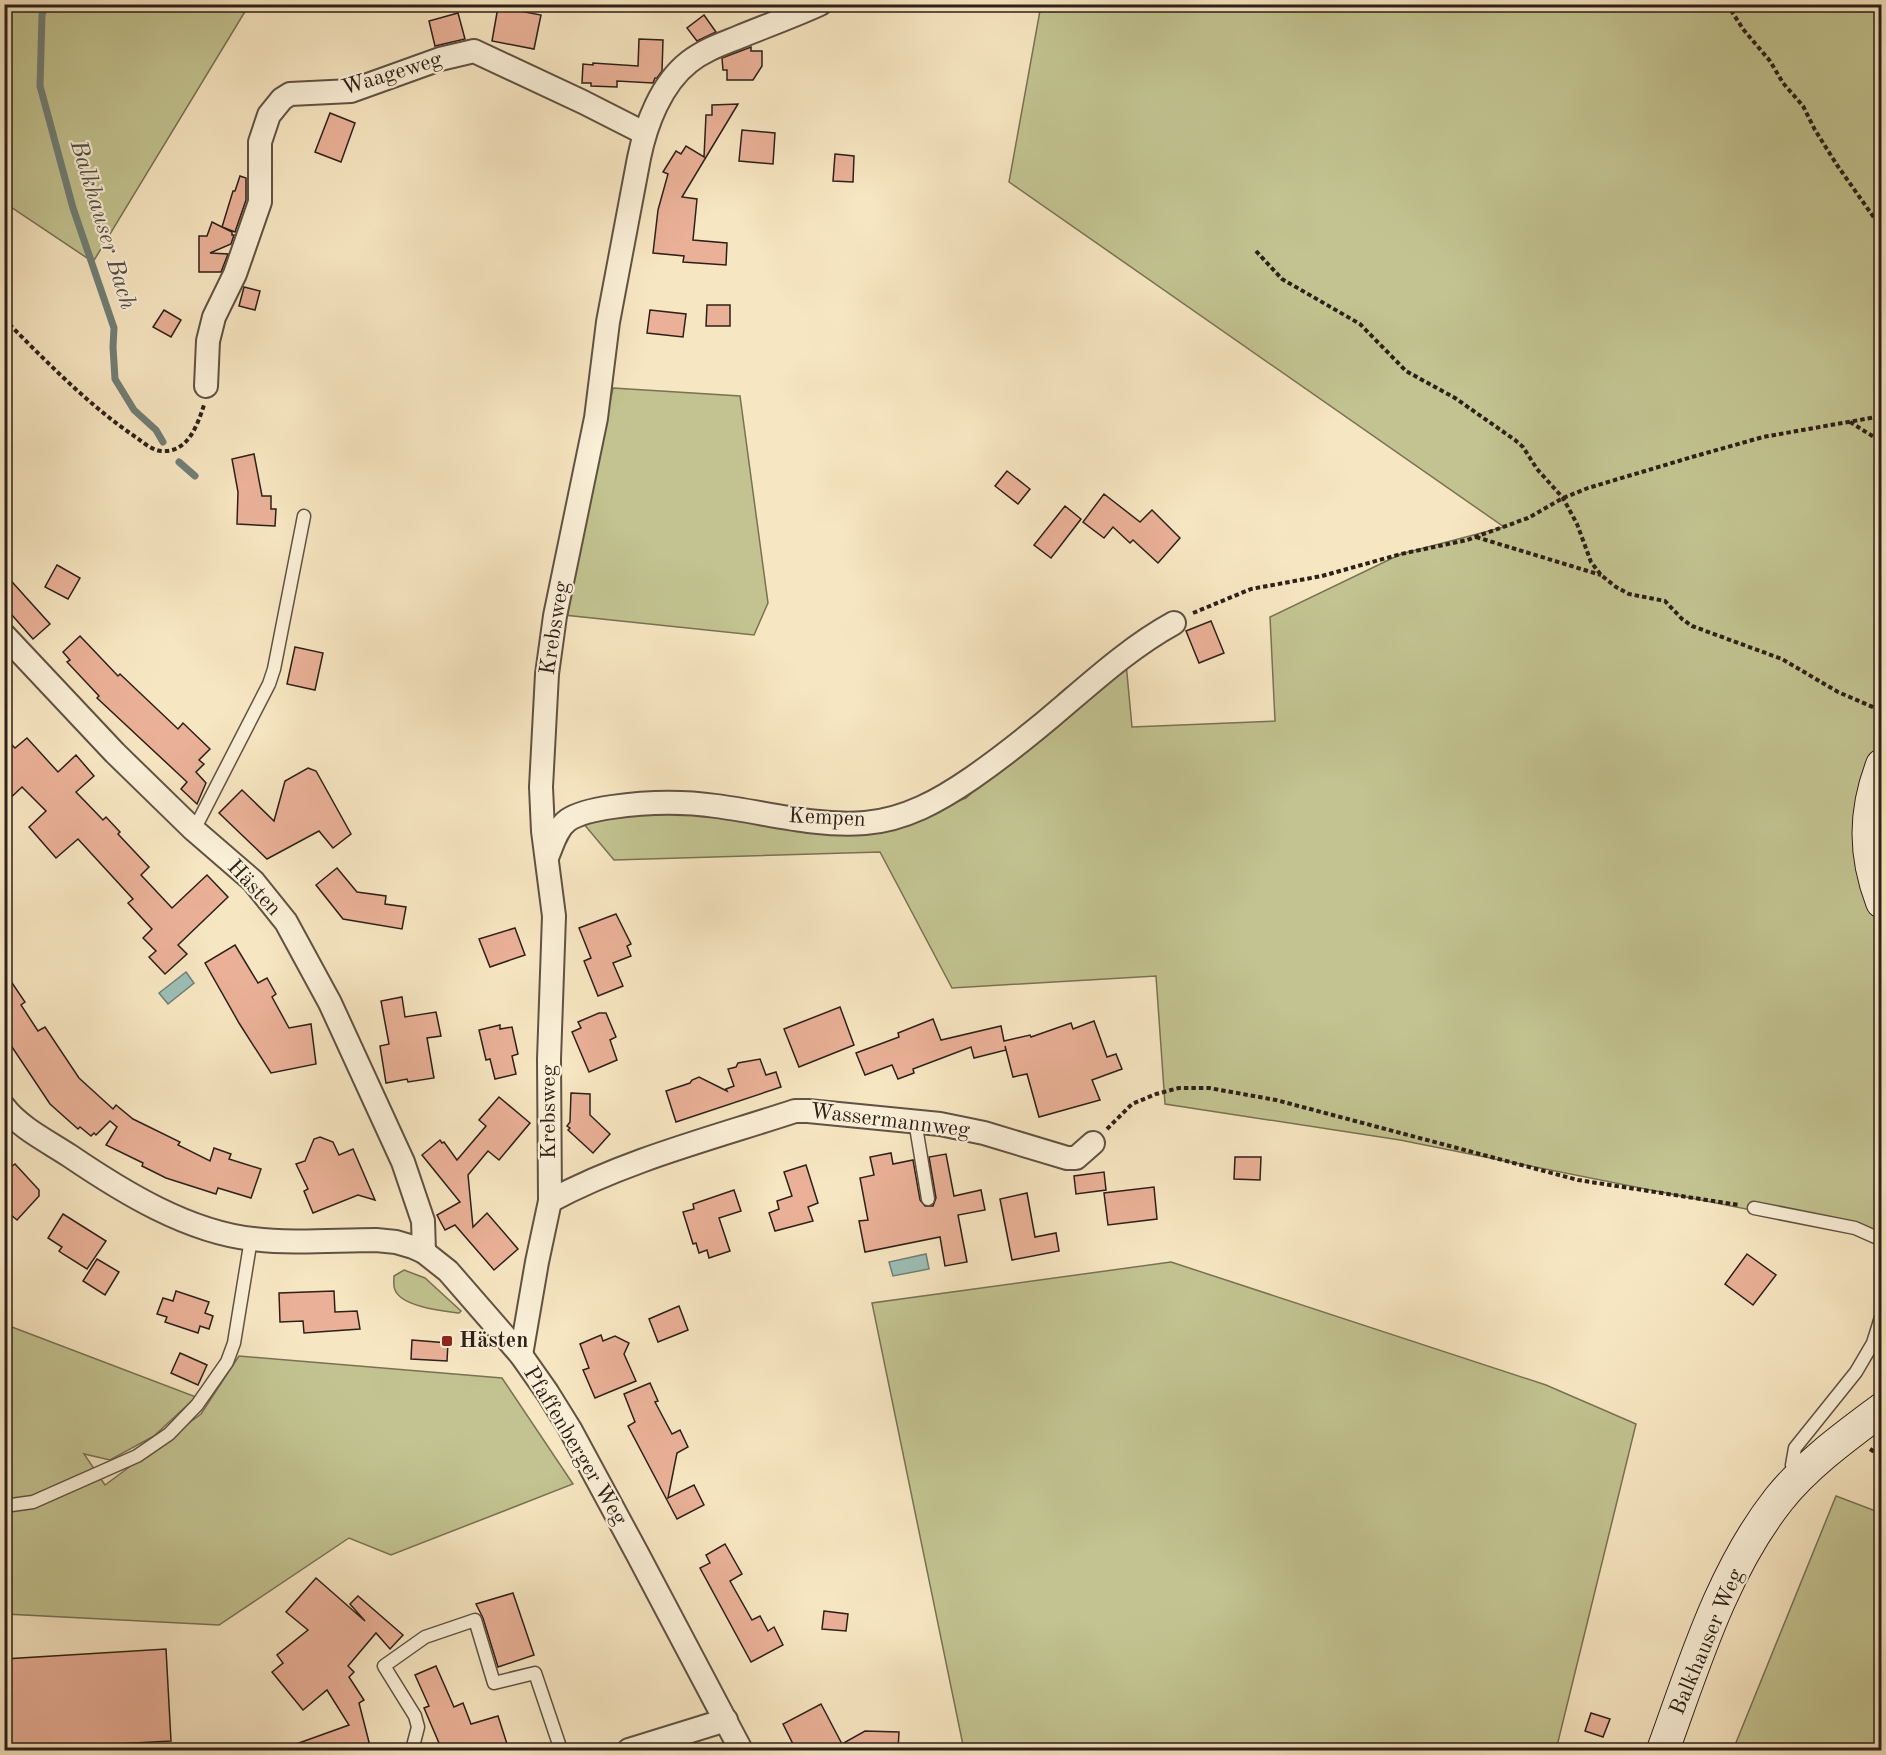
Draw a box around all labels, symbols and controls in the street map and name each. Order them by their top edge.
street label: Waageweg [339,48,445,100]
water label: Balkhauser Bach [65,136,139,313]
street label: Krebsweg [537,579,573,676]
street label: Kempen [788,805,866,831]
street label: Hästen [223,856,285,920]
street label: Krebsweg [538,1065,560,1159]
street label: Wassermannweg [809,1100,971,1142]
place label: Hästen [459,1330,528,1352]
marker: Hästen [440,1334,454,1348]
street label: Pfaffenberger Weg [519,1363,631,1529]
street label: Balkhauser Weg [1666,1566,1748,1718]

